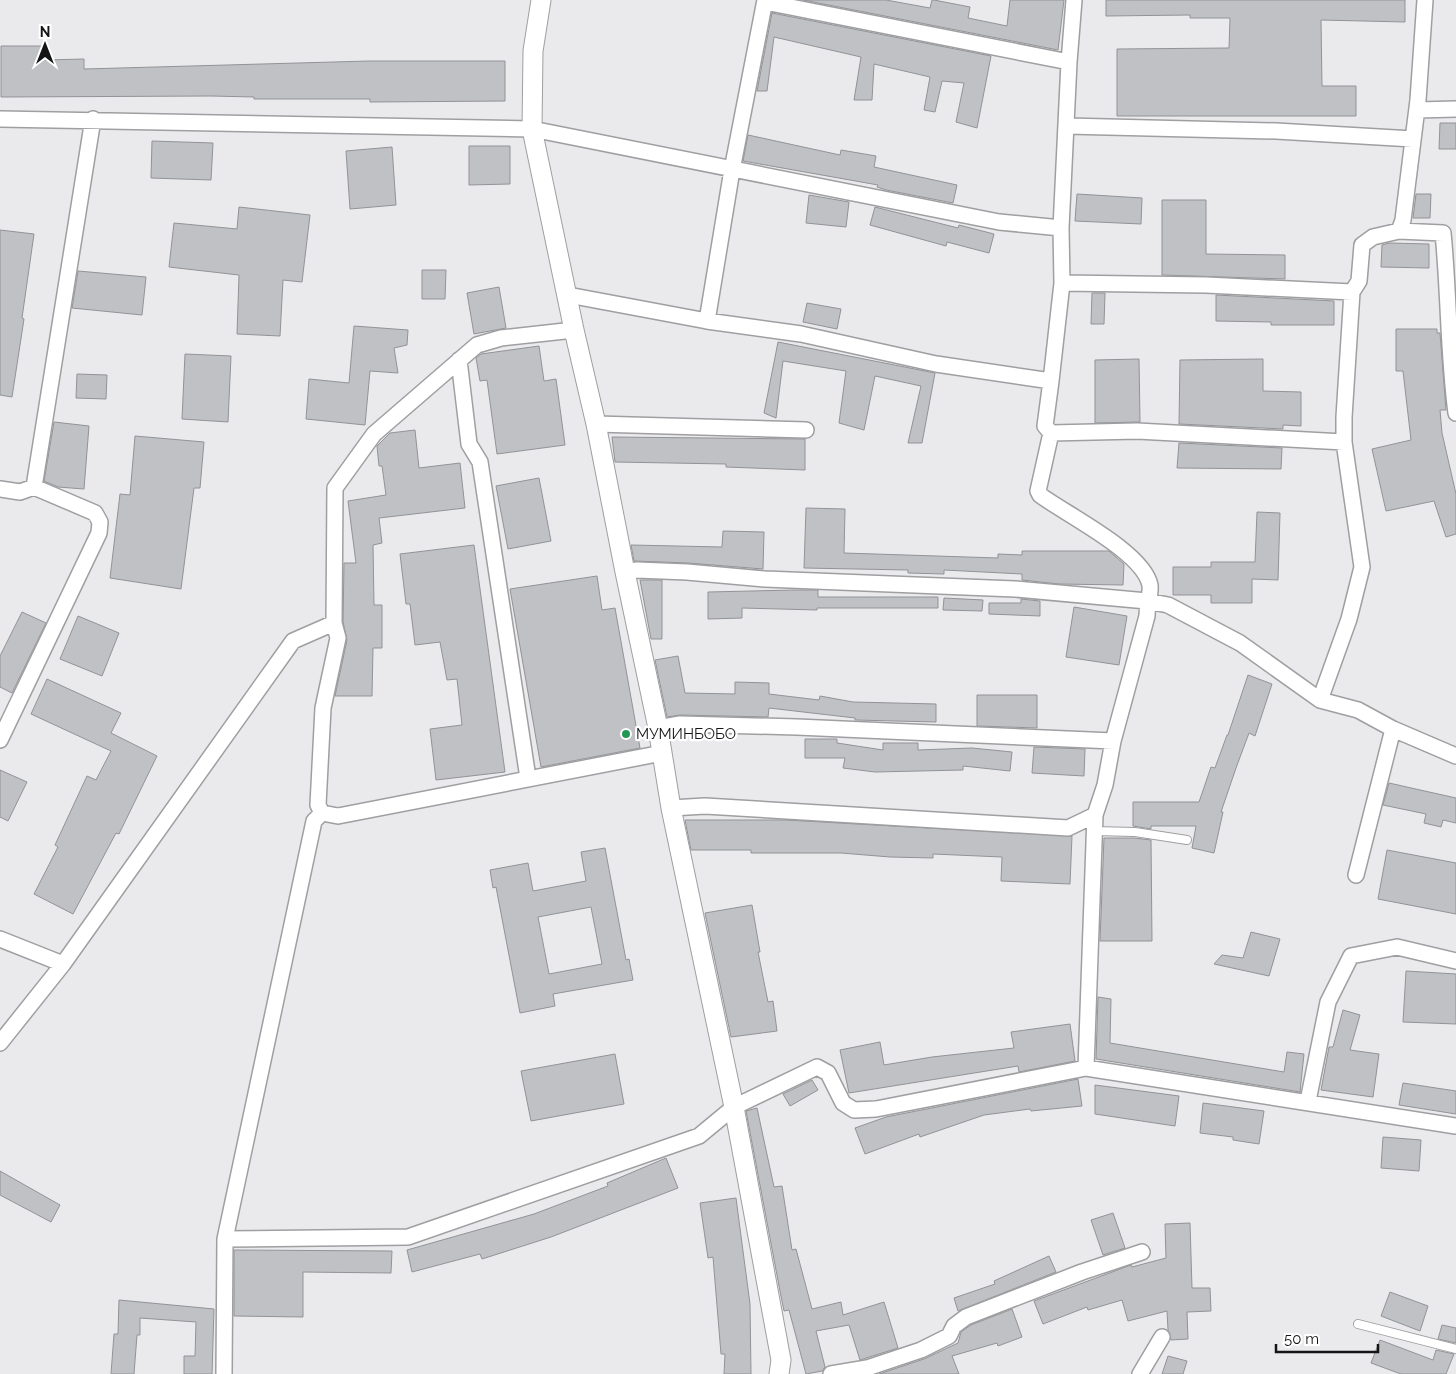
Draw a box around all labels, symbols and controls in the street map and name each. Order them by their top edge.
north arrow [20,20,70,70]
text: N [40,24,50,40]
place label: МУМИНБОБО [636,725,736,743]
marker: МУМИНБОБО [620,728,632,740]
scale bar [1276,1322,1378,1354]
text: 50 m [1284,1330,1319,1348]

